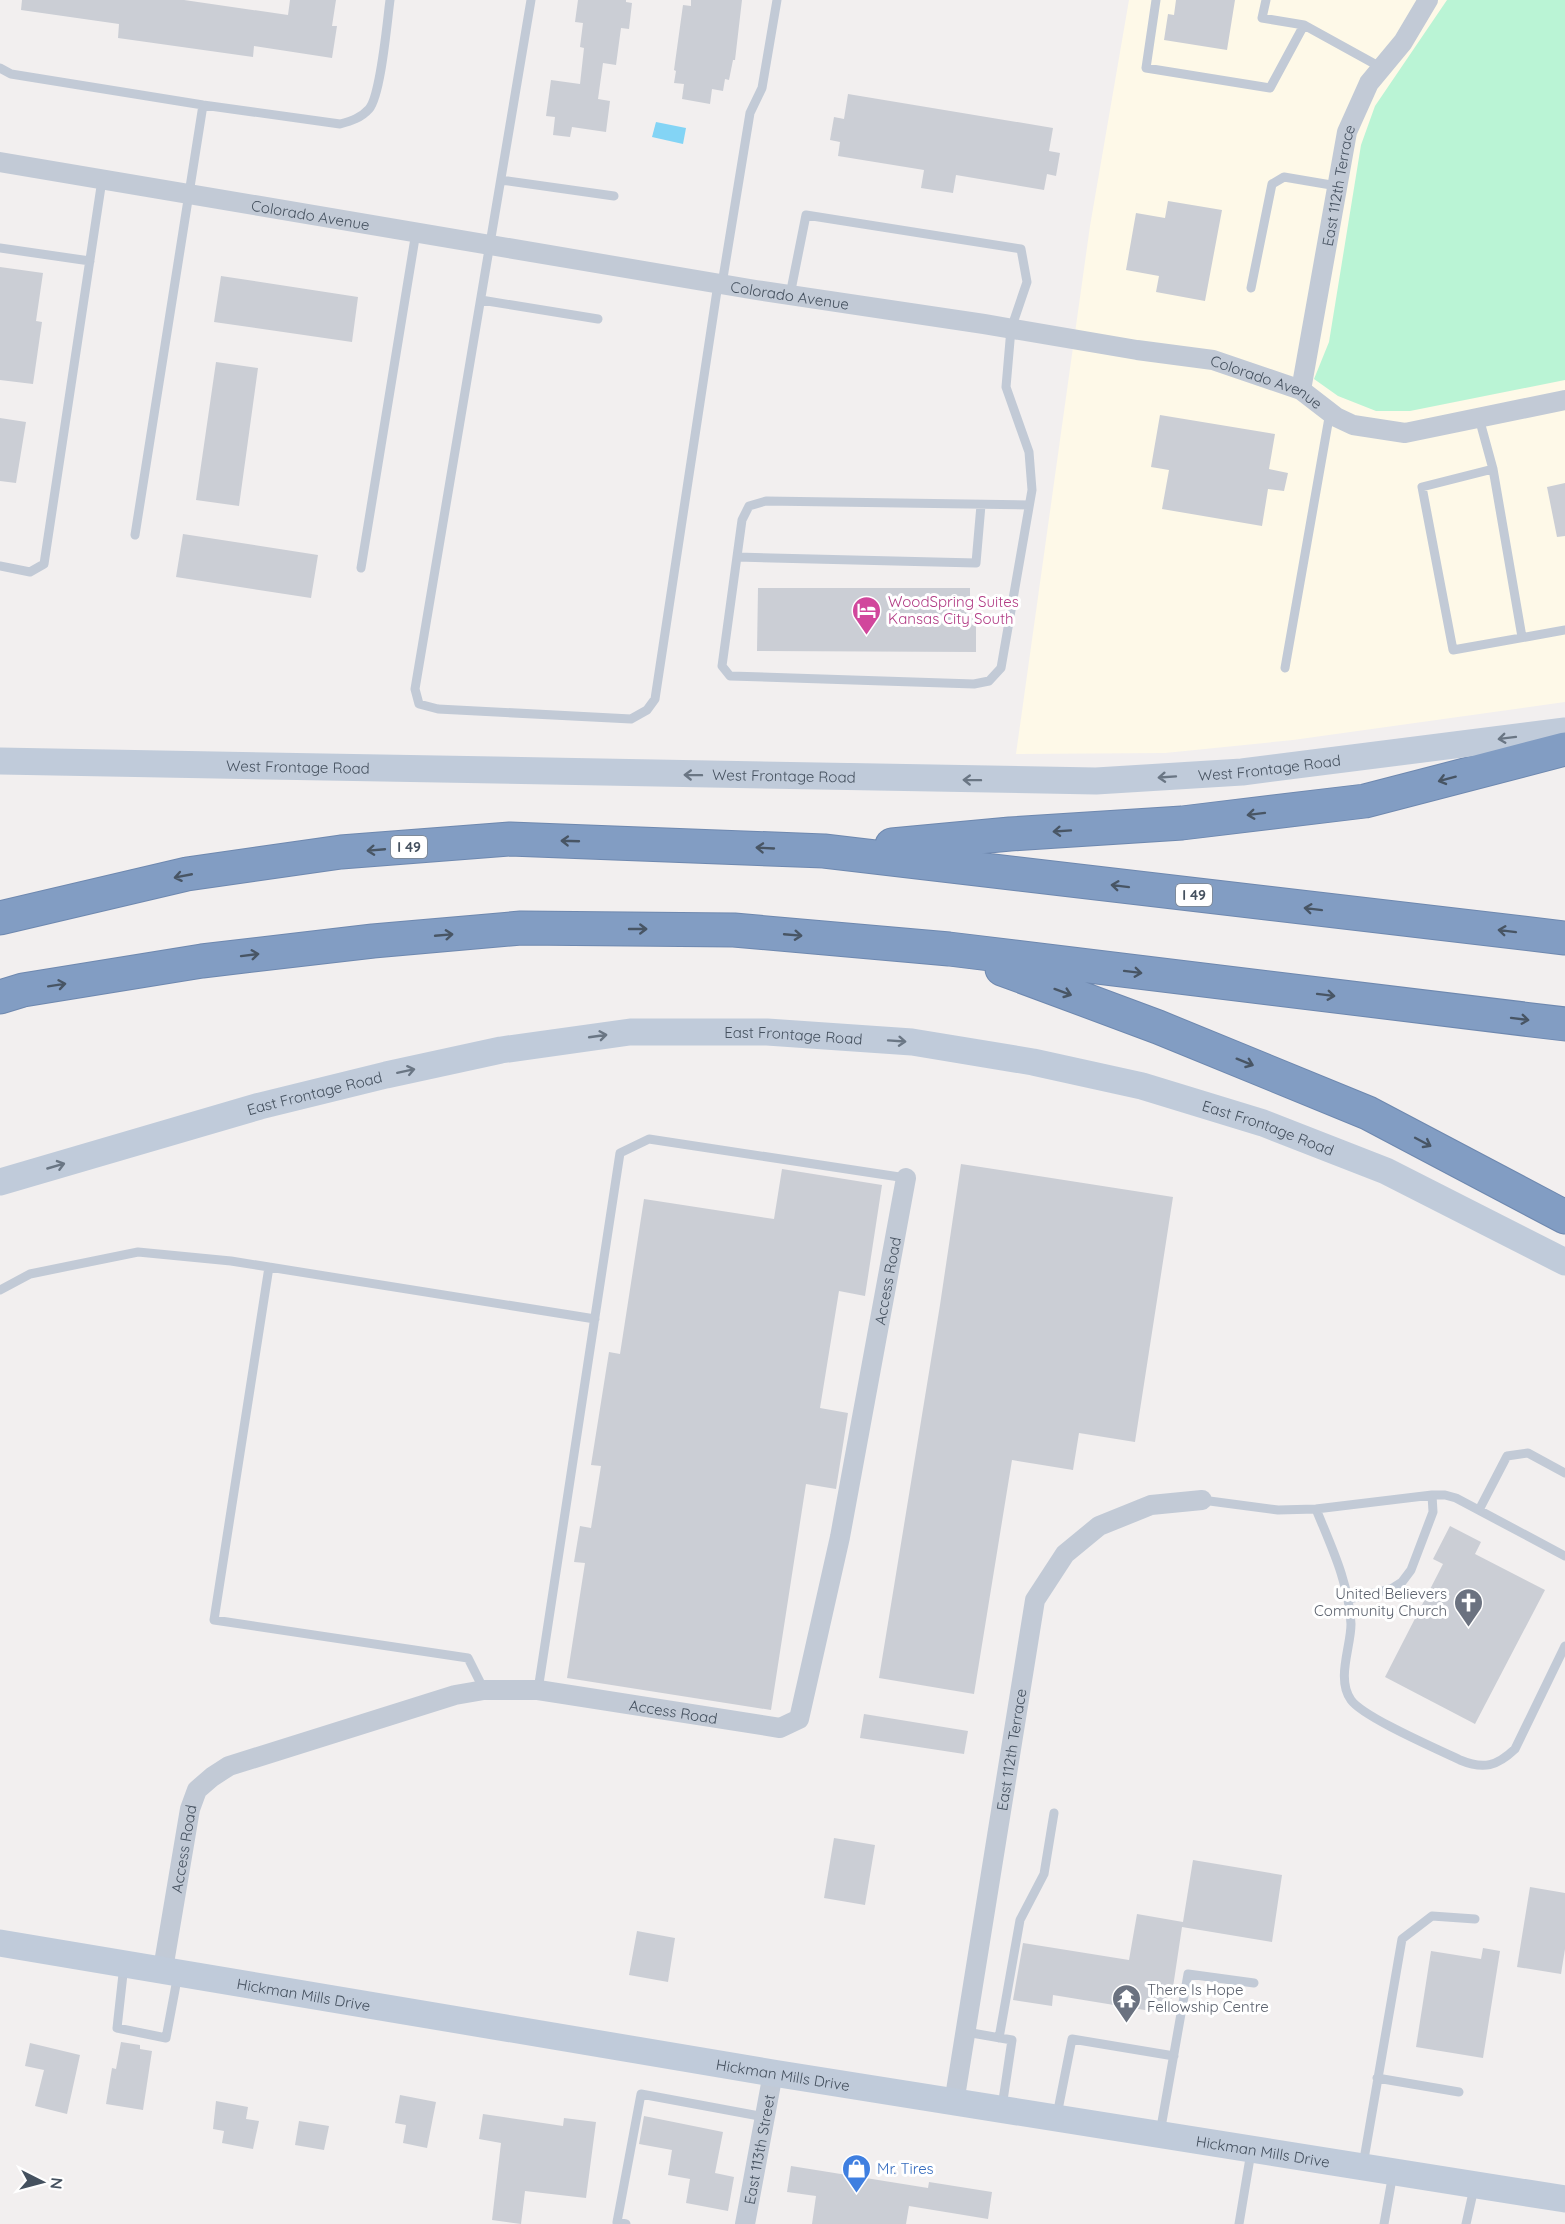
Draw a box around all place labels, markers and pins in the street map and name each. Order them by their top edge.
place label: WoodSpring Suites Kansas City South [888,592,1019,628]
hotel icon: WoodSpring Suites Kansas City South [851,594,883,636]
place label: United Believers Community Church [1314,1584,1447,1620]
church icon: United Believers Community Church [1452,1586,1484,1628]
place label: There Is Hope Fellowship Centre [1147,1980,1269,2016]
temple icon: There Is Hope Fellowship Centre [1110,1982,1142,2024]
shop icon: Mr. Tires [840,2152,872,2194]
place label: Mr. Tires [877,2159,934,2178]

